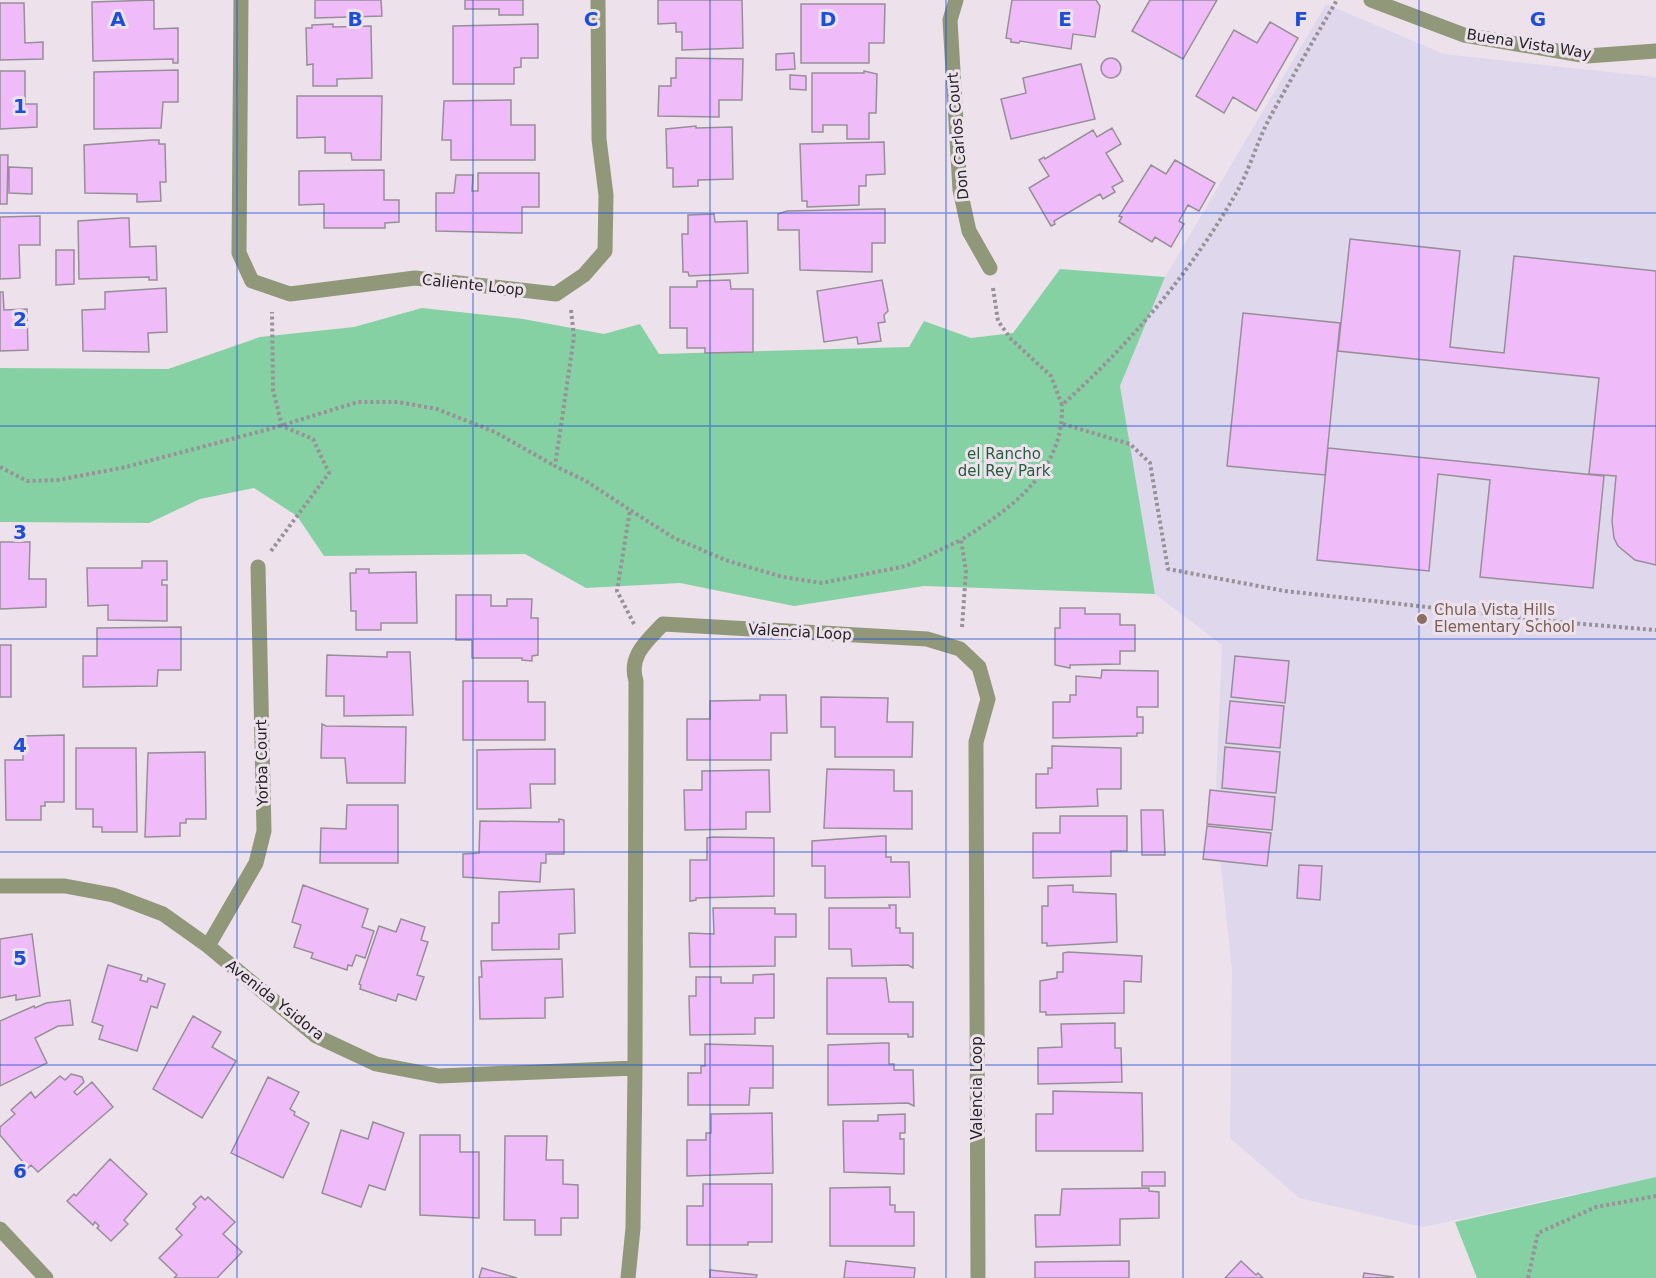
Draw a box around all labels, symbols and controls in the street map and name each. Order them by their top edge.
text: A [110,7,126,31]
text: B [347,7,363,31]
text: C [584,7,598,31]
text: D [820,7,836,31]
text: E [1058,7,1072,31]
text: F [1294,7,1308,31]
text: G [1530,7,1546,31]
street label: Buena Vista Way [1465,25,1593,63]
street label: Don Carlos Court [943,71,973,201]
text: 1 [13,94,27,118]
street label: Caliente Loop [421,271,525,299]
text: 2 [13,307,27,331]
park label: el Rancho del Rey Park [958,445,1051,480]
text: 3 [13,520,27,544]
place label: Chula Vista Hills Elementary School [1434,601,1575,636]
marker: Chula Vista Hills Elementary School [1415,612,1429,626]
street label: Valencia Loop [748,620,852,644]
street label: Yorba Court [252,719,272,808]
text: 4 [13,733,27,757]
text: 5 [13,946,27,970]
street label: Avenida Ysidora [222,956,328,1044]
street label: Valencia Loop [968,1036,986,1140]
text: 6 [13,1159,27,1183]

